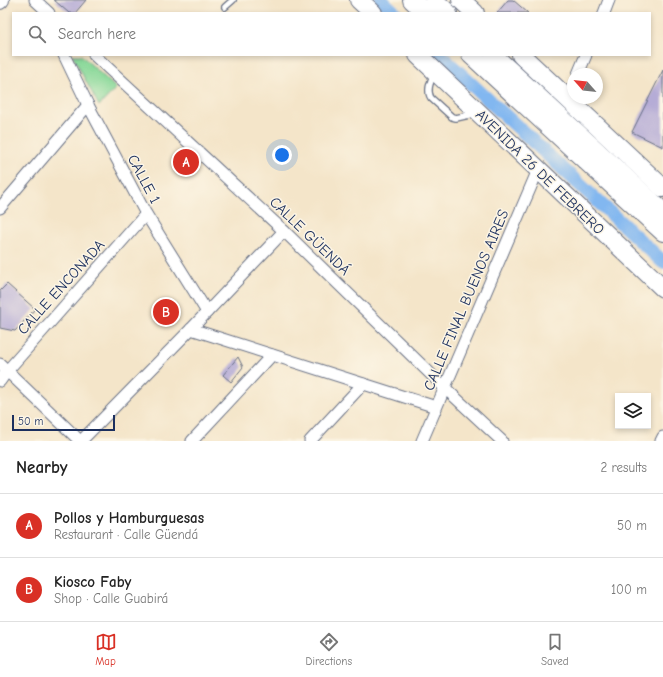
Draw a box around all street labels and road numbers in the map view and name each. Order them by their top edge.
street label: AVENIDA 26 DE FEBRERO [472,106,608,238]
street label: CALLE 1 [124,151,164,207]
street label: CALLE GÜENDÁ [266,192,355,279]
street label: CALLE FINAL BUENOS AIRES [420,207,512,393]
street label: CALLE ENCONADA [14,236,109,338]

